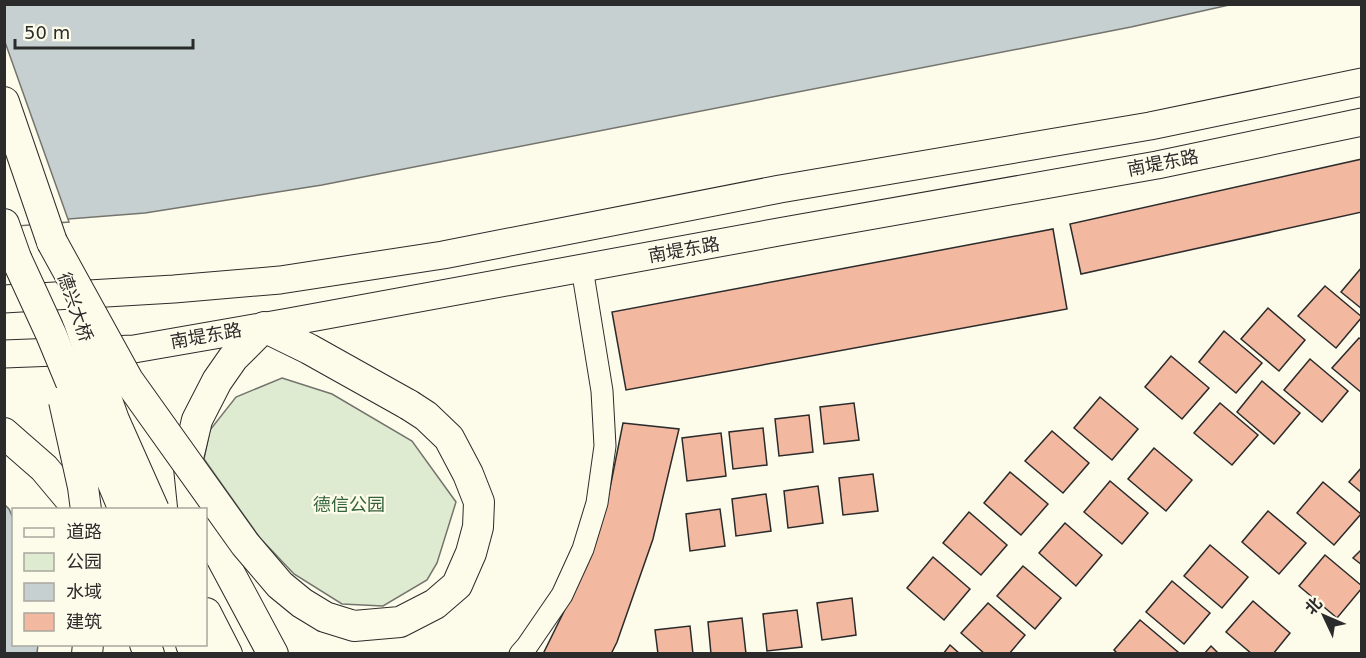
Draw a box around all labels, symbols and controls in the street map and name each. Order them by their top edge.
scale bar [15,12,194,50]
text: 50 m [24,22,70,43]
street label: 南堤东路 [1126,145,1200,180]
street label: 南堤东路 [647,233,721,266]
street label: 德兴大桥 [54,269,97,344]
street label: 南堤东路 [169,319,243,352]
park label: 德信公园 [313,494,385,515]
legend [12,508,207,646]
text: 道路 [66,521,102,542]
text: 公园 [66,551,102,572]
text: 水域 [66,581,102,602]
north arrow [1294,586,1354,646]
text: 北 [1301,594,1326,618]
text: 建筑 [66,611,102,632]

